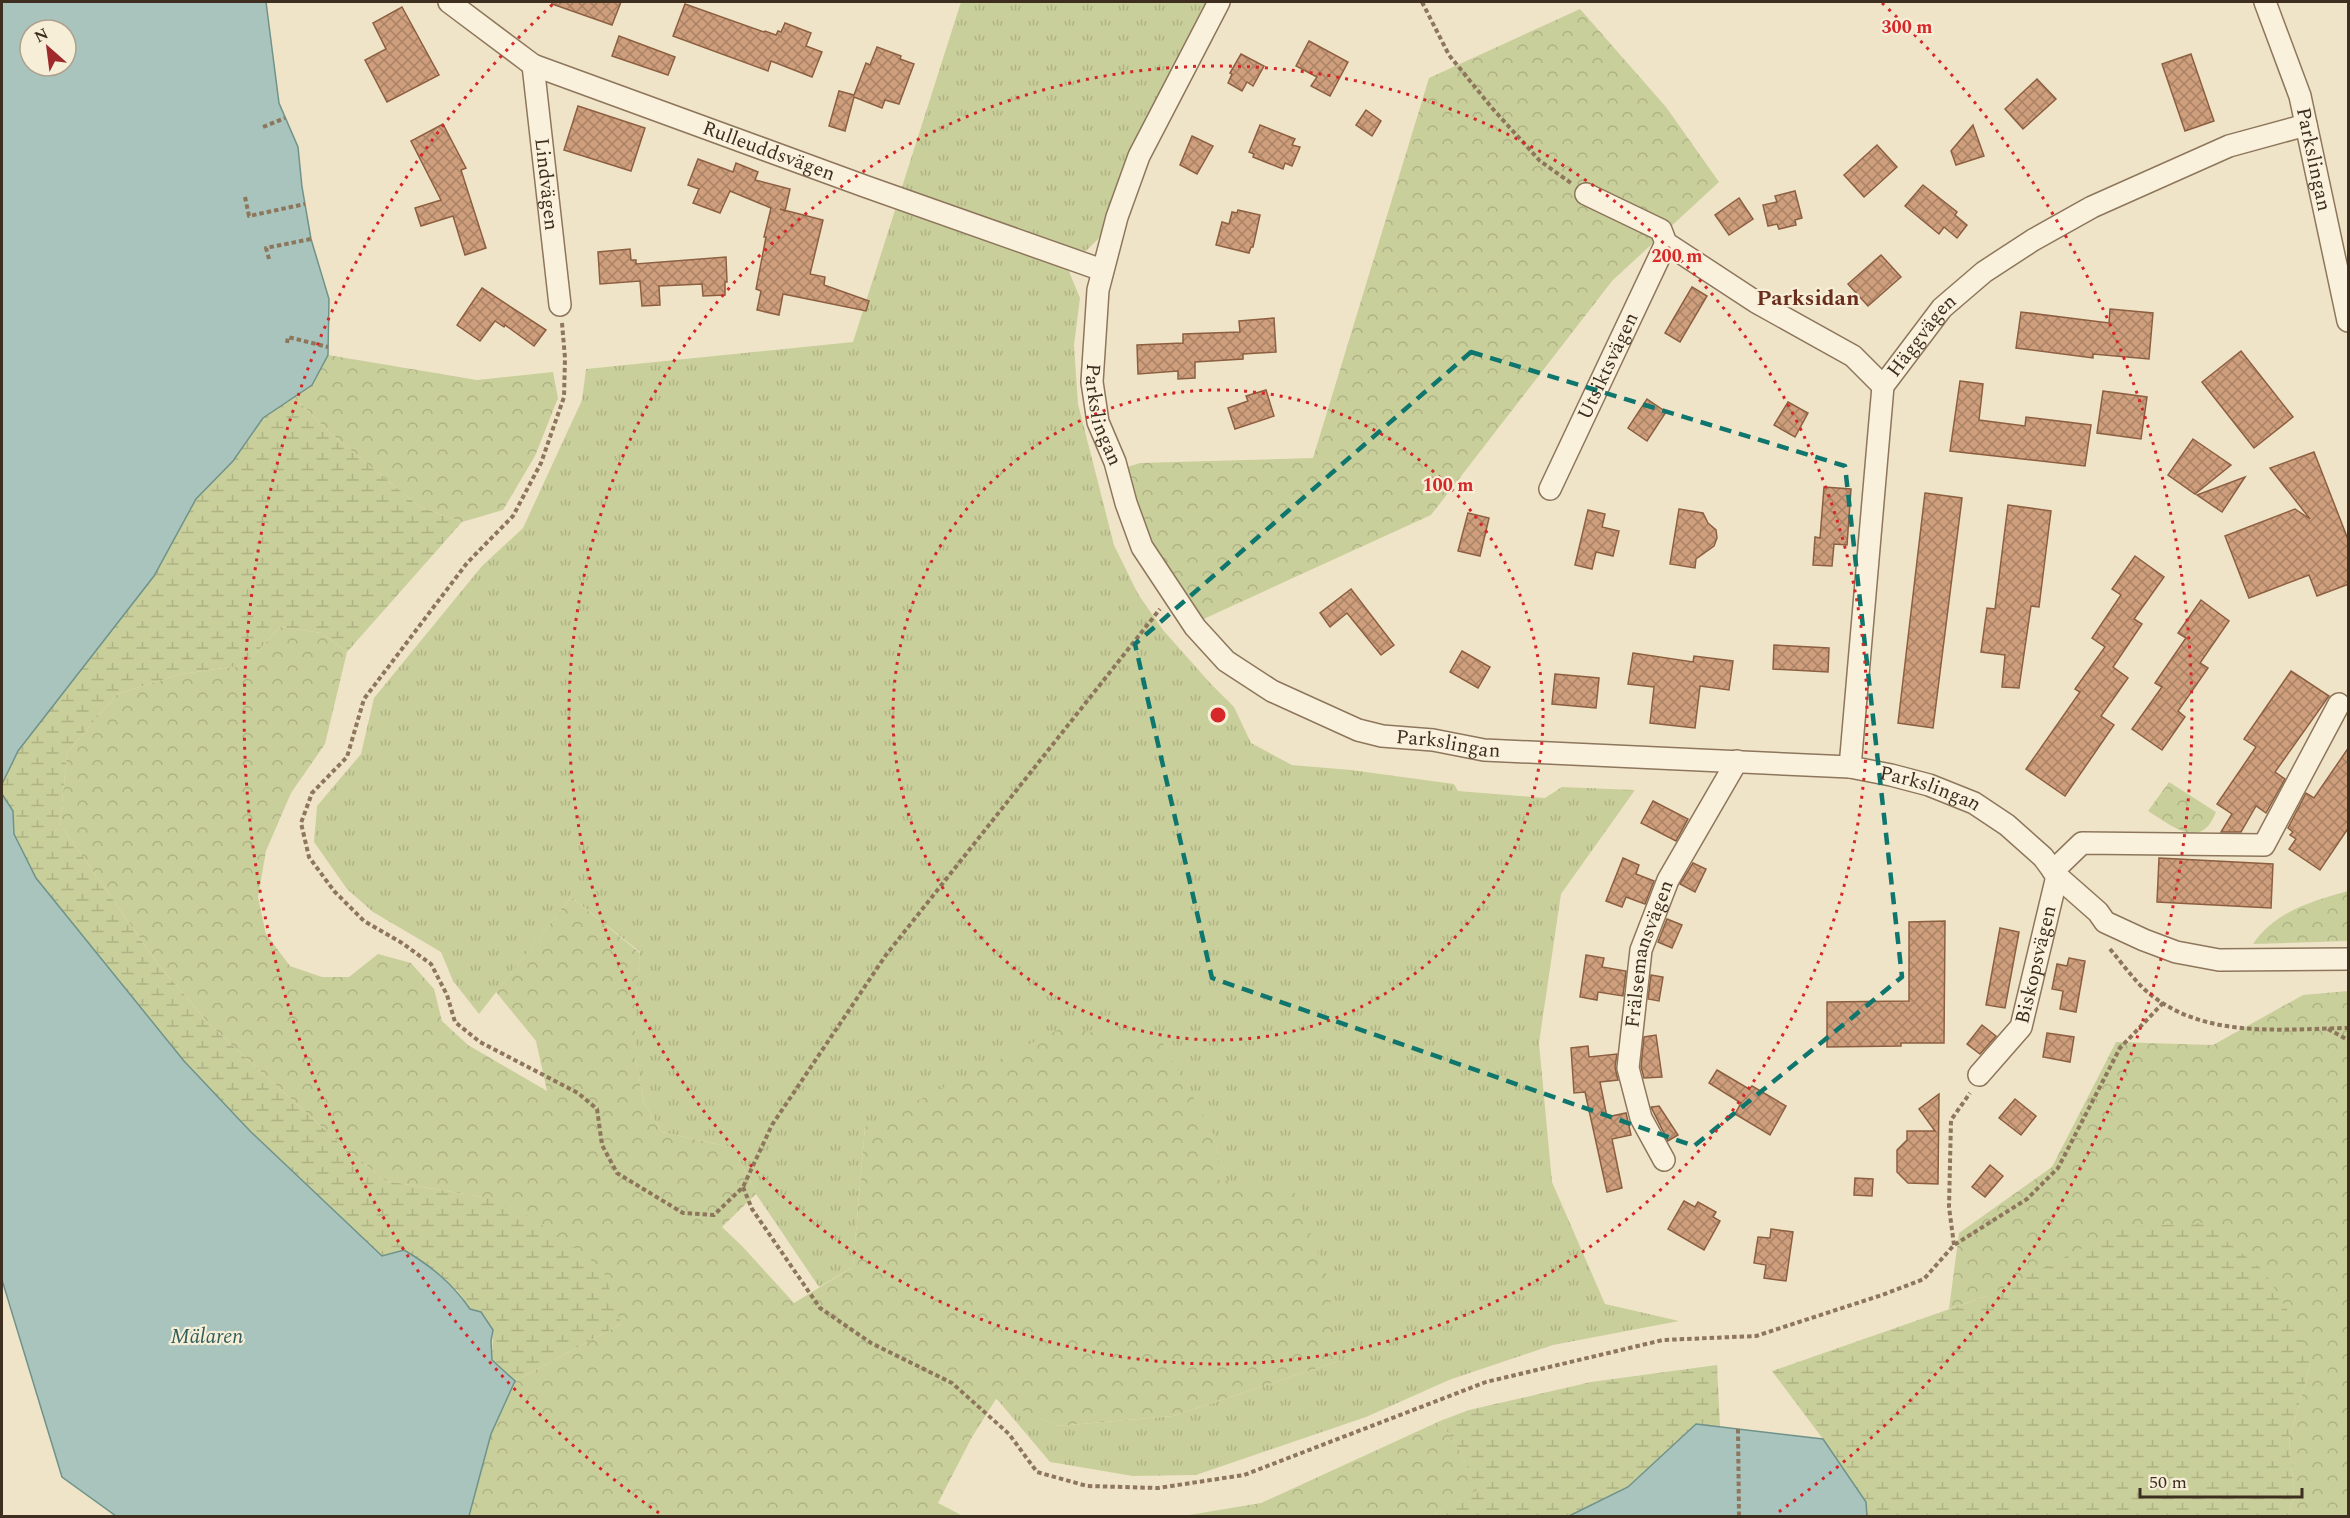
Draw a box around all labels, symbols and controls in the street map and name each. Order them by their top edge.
text: 300 m [1881,14,1933,41]
north arrow [18,18,78,78]
text: N [30,22,53,49]
street label: Parkslingan [2288,105,2339,214]
street label: Rulleuddsvägen [698,113,839,189]
street label: Lindvägen [526,136,567,232]
text: 200 m [1651,243,1703,270]
district label: Parksidan [1756,282,1860,315]
street label: Häggvägen [1880,287,1963,384]
street label: Utsiktsvägen [1570,307,1646,425]
street label: Parkslingan [1077,362,1130,470]
text: 100 m [1422,472,1474,499]
centre of rings [1208,705,1228,725]
street label: Parkslingan [1395,722,1501,766]
street label: Parkslingan [1877,758,1988,819]
street label: Frälsemansvägen [1618,876,1682,1030]
street label: Biskopsvägen [2007,902,2065,1027]
water label: Mälaren [171,1321,243,1353]
scale bar [2140,1461,2302,1499]
text: 50 m [2149,1469,2187,1496]

